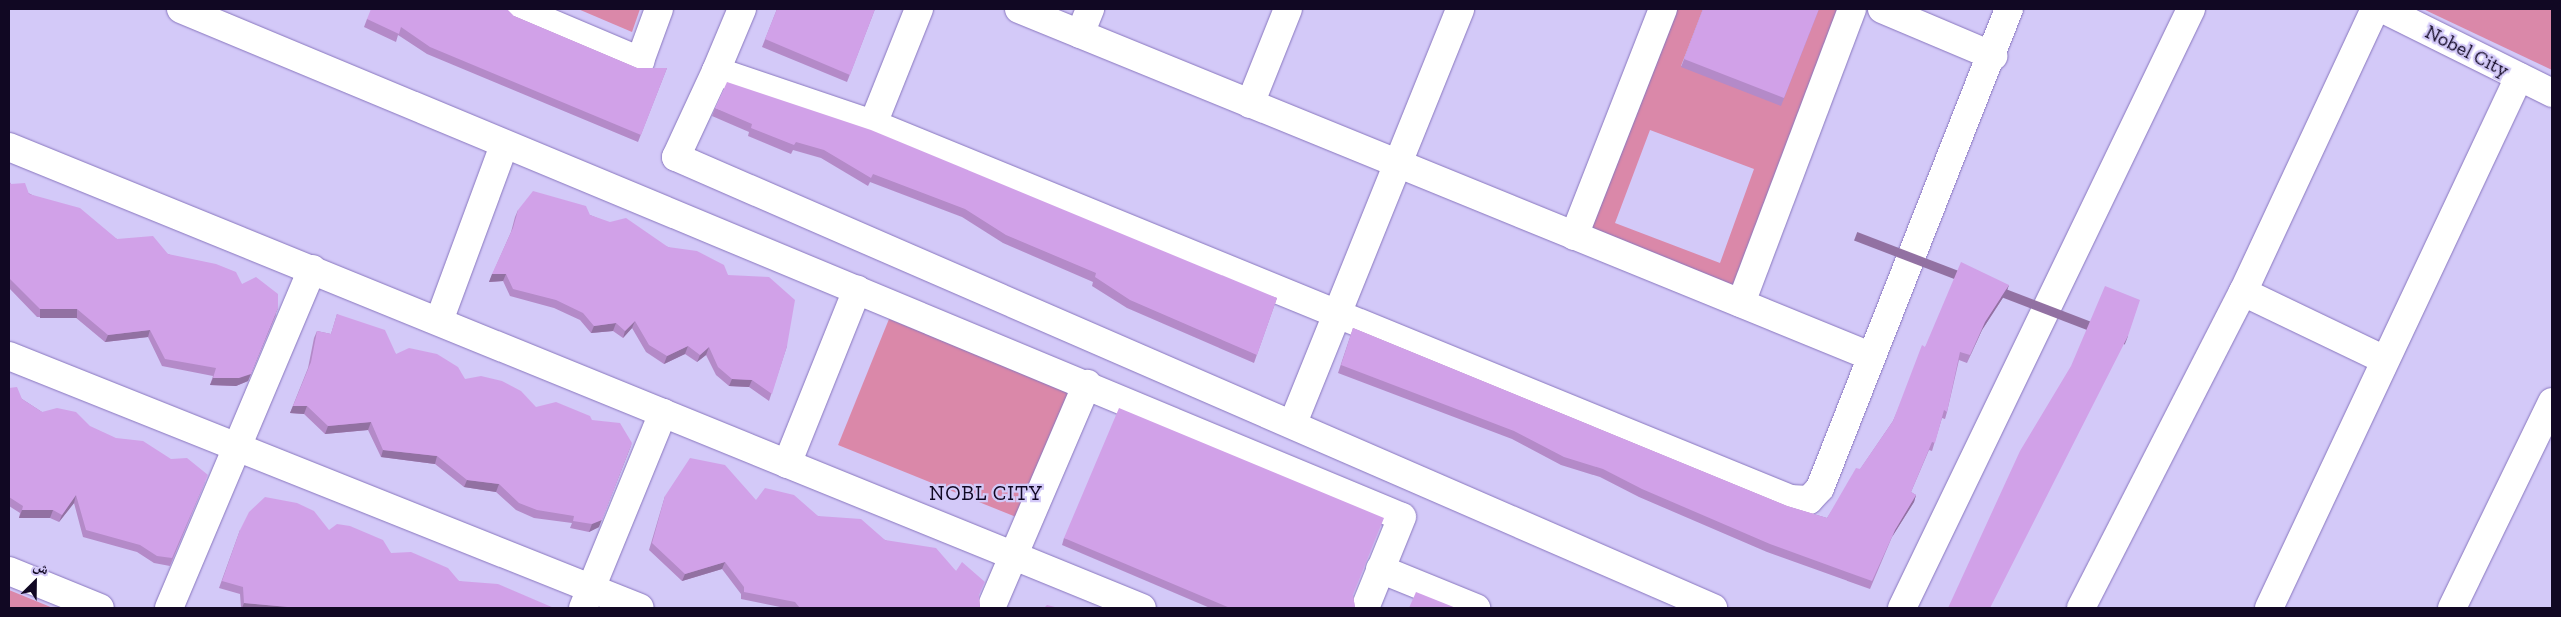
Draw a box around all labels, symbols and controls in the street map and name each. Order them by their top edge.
street label: Nobel City [2421,20,2513,82]
district label: NOBL CITY [928,480,1044,506]
north arrow [10,557,60,607]
text: ش [31,557,51,578]

